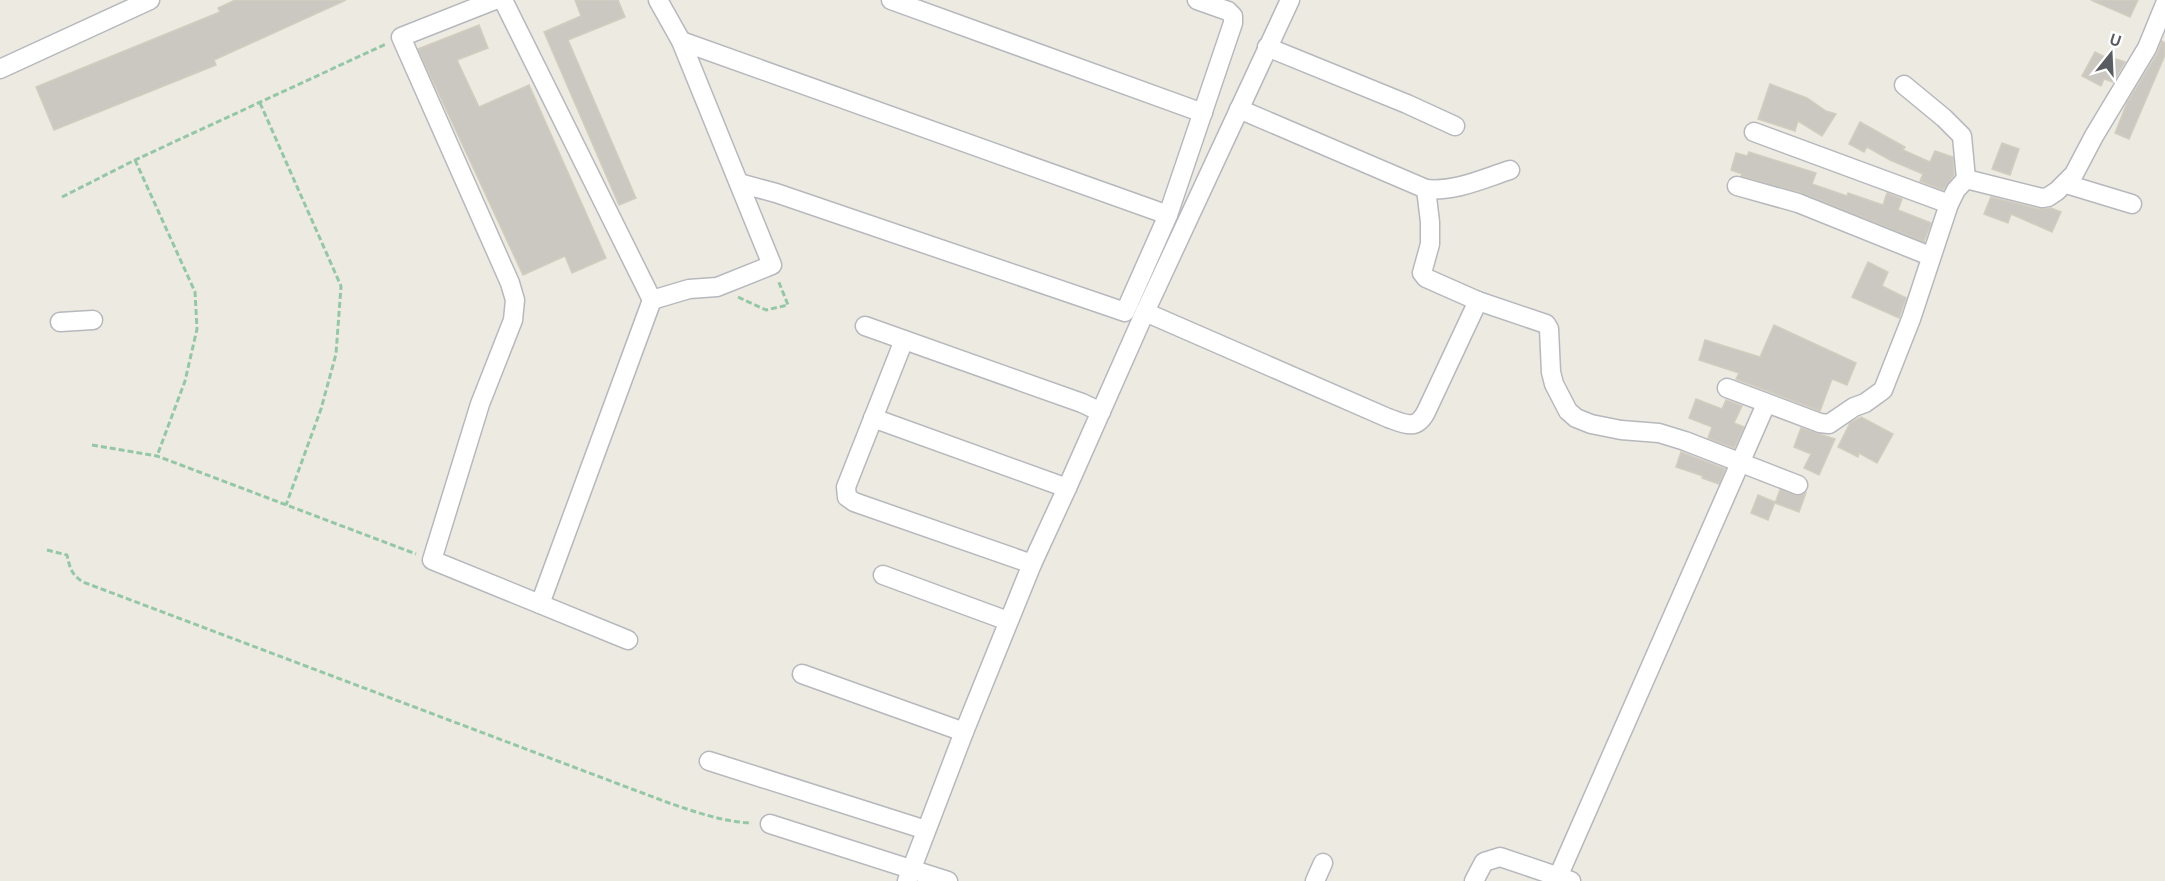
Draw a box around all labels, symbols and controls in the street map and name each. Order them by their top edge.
north arrow [2081,24,2141,84]
text: U [2107,29,2124,52]

